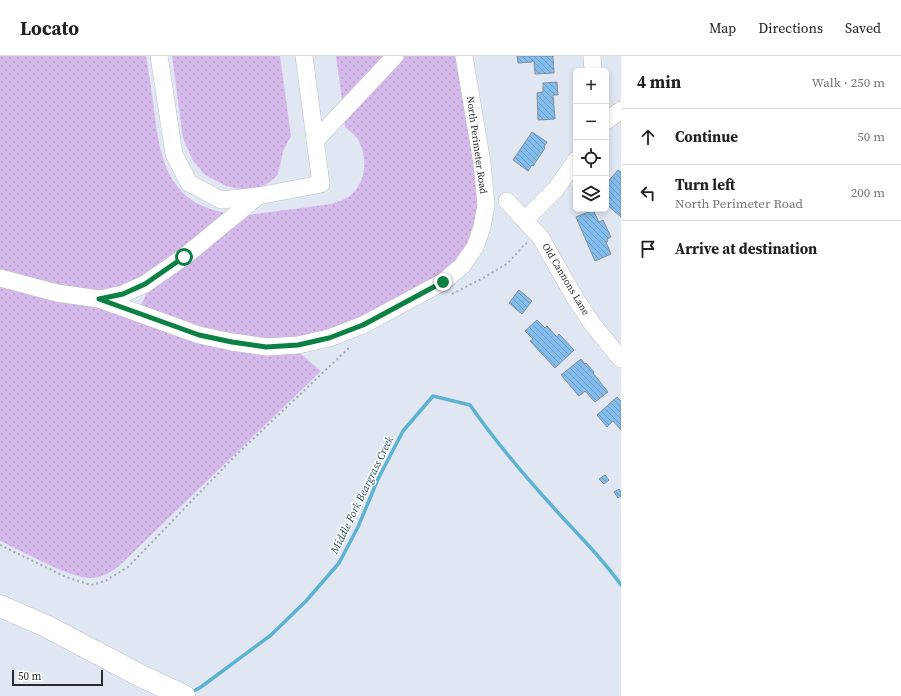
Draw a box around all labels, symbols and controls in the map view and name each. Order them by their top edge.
text: Locato [20,15,79,41]
text: Map [709,18,736,38]
text: Directions [758,18,823,38]
text: Saved [845,18,881,38]
map controls [573,68,609,212]
button: + [573,68,609,104]
text: 4 min [637,70,681,94]
text: Walk · 250 m [812,74,885,91]
street label: North Perimeter Road [464,95,490,195]
button: − [573,104,609,140]
icon: ahead [637,126,659,148]
text: Continue [675,126,738,147]
text: 50 m [857,128,885,145]
button: locate [573,140,609,176]
text: Turn left [675,174,735,195]
button: layers [573,176,609,212]
icon: left [637,182,659,204]
text: 200 m [851,184,885,201]
text: North Perimeter Road [675,195,803,212]
icon: arrive [637,238,659,260]
text: Arrive at destination [675,238,817,259]
street label: Old Cannons Lane [539,241,593,317]
route start [175,248,193,266]
route end [434,273,452,291]
water label: Middle Fork Beargrass Creek [327,433,397,557]
scale bar [12,668,103,687]
text: 50 m [18,669,41,684]

